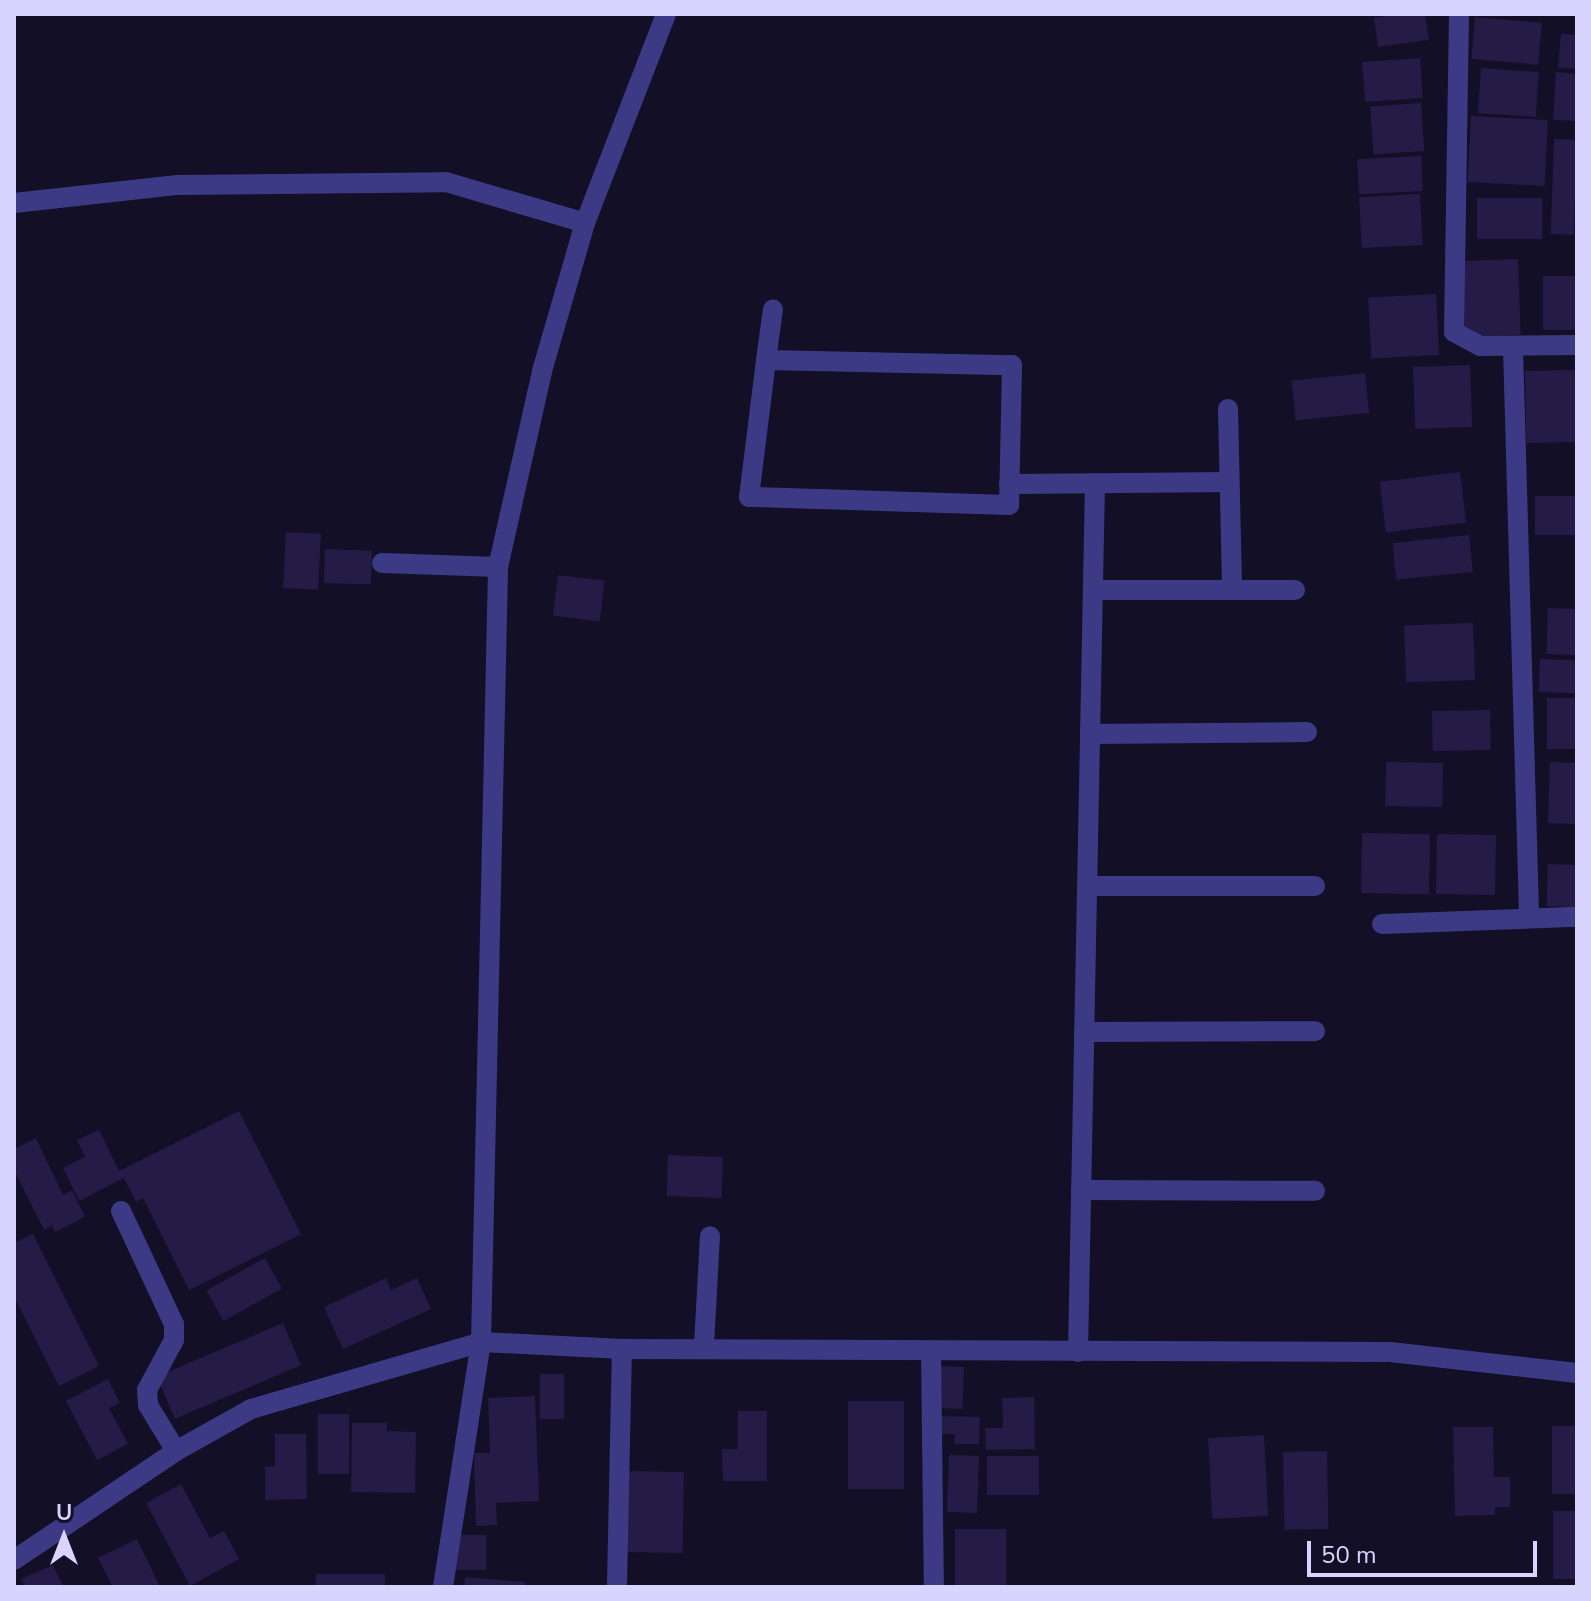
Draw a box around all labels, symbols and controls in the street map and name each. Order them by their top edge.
north arrow [24,1497,104,1577]
text: U [56,1498,72,1528]
scale bar [1311,1525,1541,1575]
text: 50 m [1321,1539,1377,1571]

